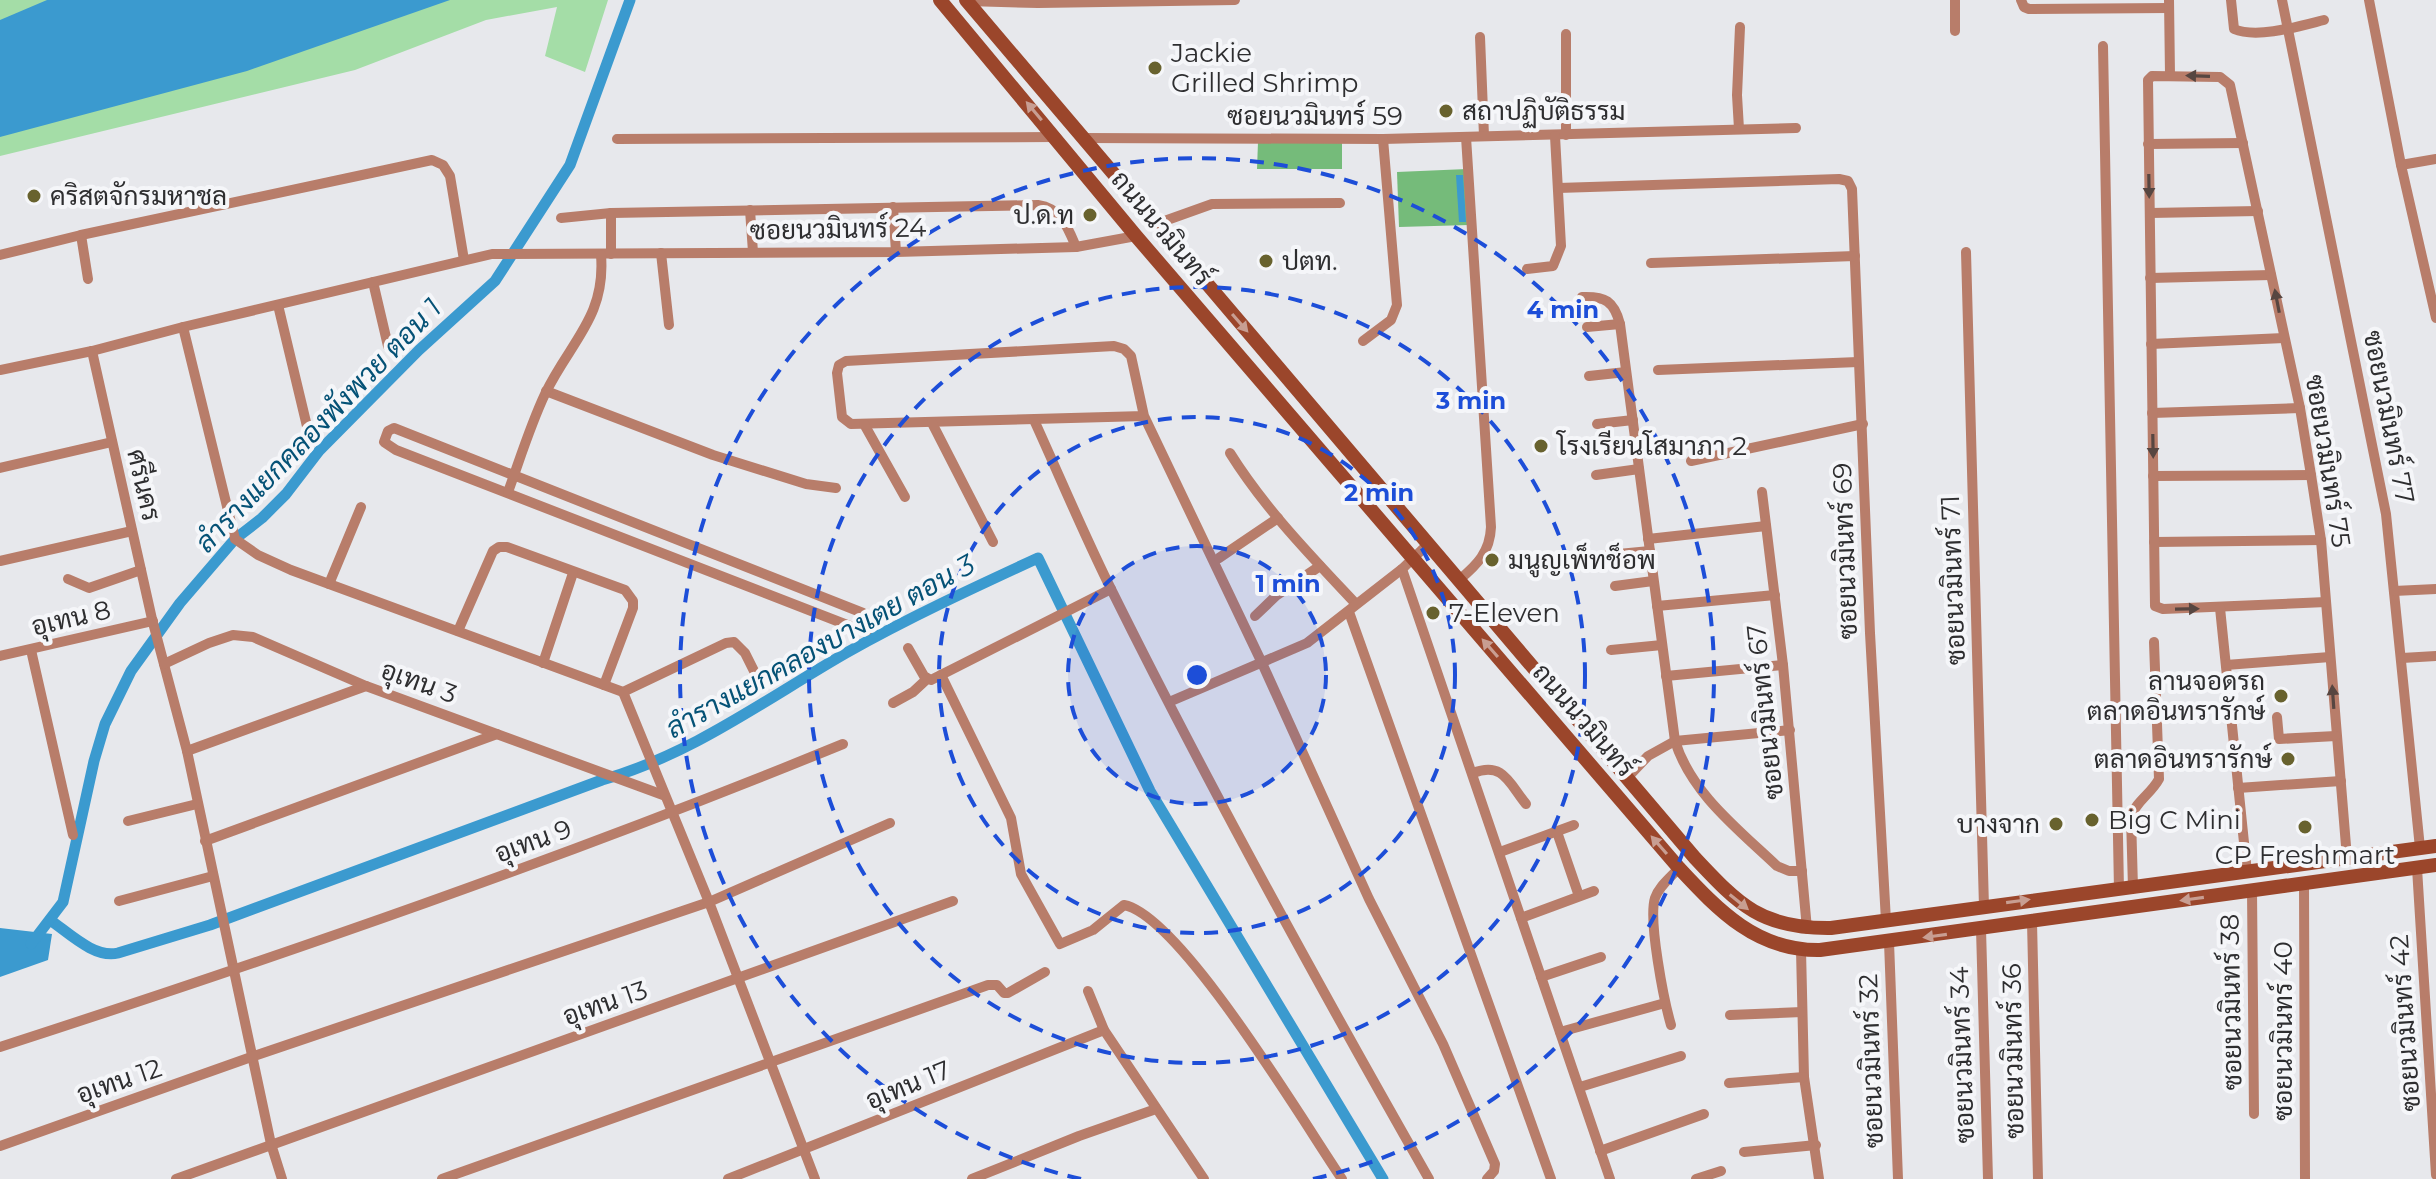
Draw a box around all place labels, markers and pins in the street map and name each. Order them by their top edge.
place label: Jackie Grilled Shrimp [1170,37,1358,99]
marker: Jackie Grilled Shrimp [1146,59,1164,77]
place label: สถาปฏิบัติธรรม [1462,95,1626,129]
marker: สถาปฏิบัติธรรม [1437,102,1455,120]
place label: คริสตจักรมหาชล [50,180,227,212]
marker: คริสตจักรมหาชล [25,187,43,205]
place label: ป.ด.ท [1013,199,1074,231]
marker: ป.ด.ท [1081,206,1099,224]
place label: ปตท. [1282,245,1337,277]
marker: ปตท. [1257,252,1275,270]
place label: โรงเรียนโสมาภา 2 [1555,430,1747,462]
marker: โรงเรียนโสมาภา 2 [1532,437,1550,455]
place label: มนูญเพ็ทช็อพ [1508,542,1656,578]
marker: มนูญเพ็ทช็อพ [1483,551,1501,569]
place label: 7-Eleven [1449,597,1560,629]
marker: 7-Eleven [1424,604,1442,622]
centre of rings [1183,661,1211,689]
place label: ลานจอดรถ ตลาดอินทรารักษ์ [2087,665,2265,727]
marker: ลานจอดรถ ตลาดอินทรารักษ์ [2272,687,2290,705]
place label: ตลาดอินทรารักษ์ [2094,742,2272,775]
marker: ตลาดอินทรารักษ์ [2279,750,2297,768]
place label: Big C Mini [2108,804,2241,836]
place label: บางจาก [1957,808,2040,840]
marker: Big C Mini [2083,811,2101,829]
marker: บางจาก [2047,815,2065,833]
marker: CP Freshmart [2296,818,2314,836]
place label: CP Freshmart [2215,839,2395,871]

